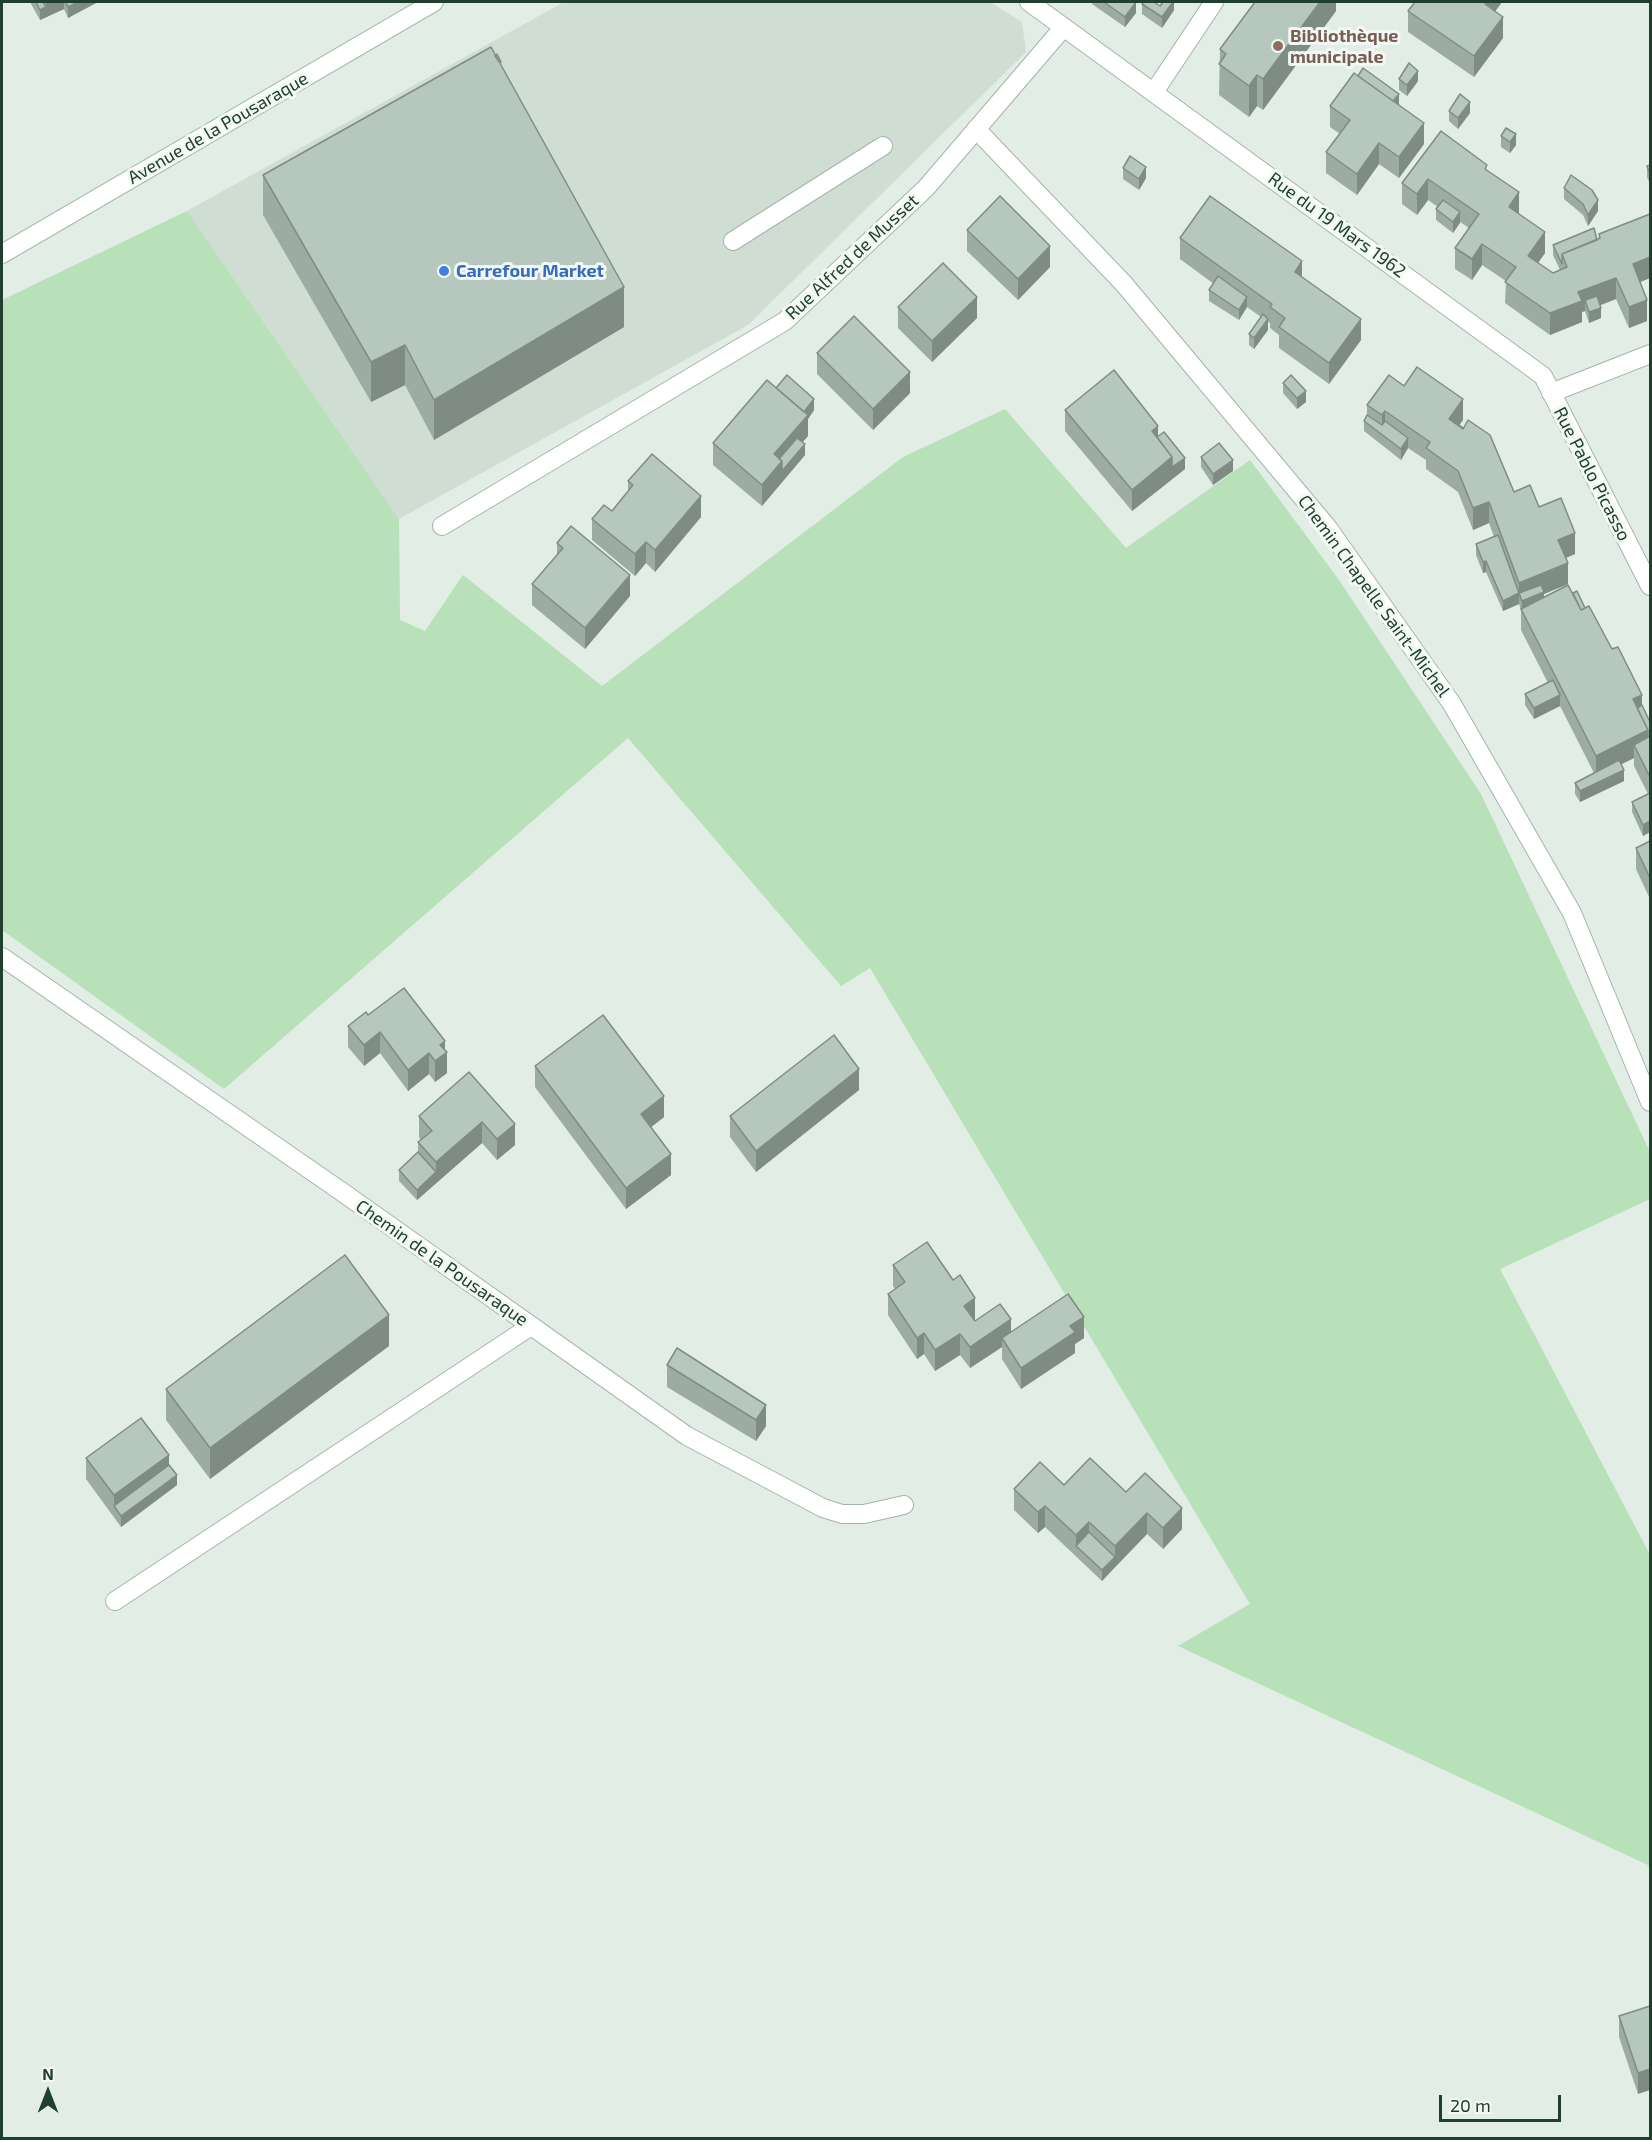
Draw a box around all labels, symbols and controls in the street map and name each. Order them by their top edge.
place label: Bibliothèque municipale [1290,25,1398,68]
marker: Bibliothèque municipale [1271,39,1285,53]
street label: Avenue de la Pousaraque [124,67,312,189]
street label: Rue du 19 Mars 1962 [1264,168,1410,282]
street label: Rue Alfred de Musset [781,190,923,324]
place label: Carrefour Market [456,260,604,282]
marker: Carrefour Market [437,264,451,278]
street label: Rue Pablo Picasso [1549,403,1635,545]
street label: Chemin Chapelle Saint-Michel [1293,491,1455,701]
street label: Chemin de la Pousaraque [352,1195,532,1331]
north arrow [18,2062,78,2122]
text: N [42,2064,54,2083]
scale bar [1442,2083,1564,2121]
text: 20 m [1450,2094,1491,2116]

